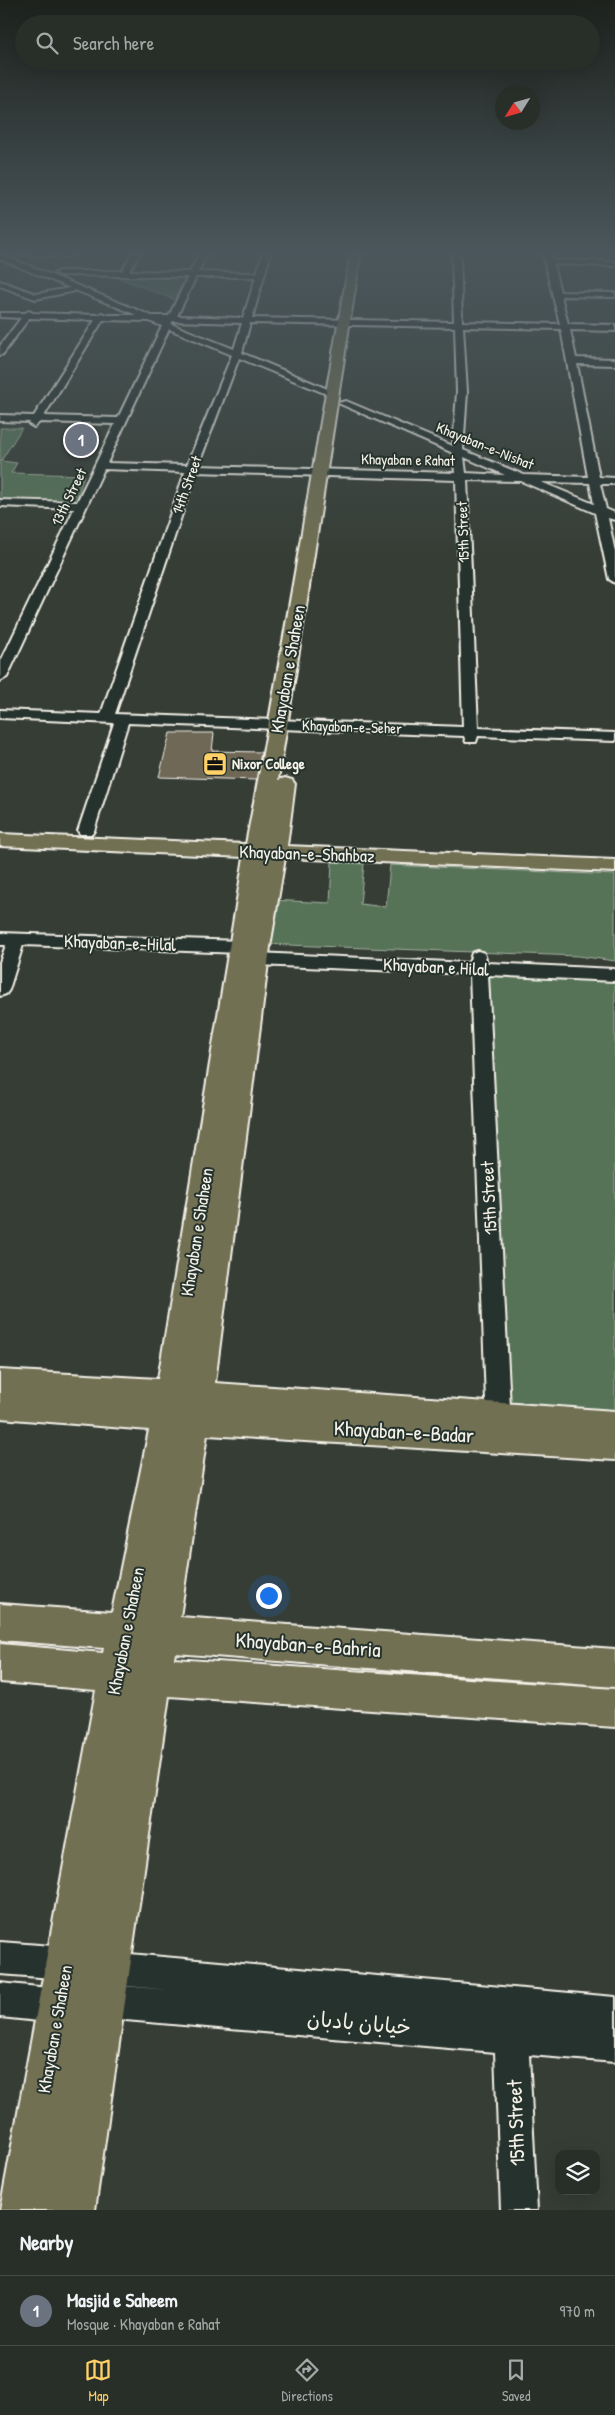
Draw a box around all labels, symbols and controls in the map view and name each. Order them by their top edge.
search box [15,15,600,70]
icon: search [33,29,61,57]
text: Search here [73,30,154,56]
north arrow [495,85,540,130]
street label: Khayaban-e-Nishat [433,416,538,475]
pin: 1 [65,421,97,459]
street label: Khayaban e Rahat [361,448,456,471]
street label: 14th Street [166,452,207,517]
street label: 13th Street [46,464,92,529]
street label: 15th Street [451,500,474,563]
street label: Khayaban e Shaheen [264,603,311,735]
street label: Khayaban-e-Seher [302,714,403,739]
office icon: Nixor College [202,751,228,777]
place label: Nixor College [232,753,305,775]
street label: Khayaban-e-Shahbaz [239,839,376,868]
street label: Khayaban-e-Hilal [64,928,177,957]
street label: Khayaban e Hilal [383,951,490,982]
street label: 15th Street [474,1160,503,1236]
street label: Khayaban e Shaheen [174,1166,219,1298]
street label: Khayaban-e-Badar [333,1413,475,1450]
street label: Khayaban e Shaheen [101,1565,150,1697]
your location [256,1583,282,1609]
street label: Khayaban-e-Bahria [234,1625,382,1664]
street label: Khayaban e Shaheen [31,1963,78,2095]
street label: خیابان بادبان [306,2004,412,2041]
street label: 15th Street [499,2079,531,2167]
map controls [555,2150,600,2195]
button: layers [555,2150,600,2195]
text: Nearby [20,2228,73,2257]
text: Masjid e Saheem [67,2287,178,2313]
text: 1 [33,2300,39,2322]
text: 970 m [559,2300,595,2322]
text: Mosque · Khayaban e Rahat [67,2313,220,2335]
tab: Map [84,2356,112,2405]
tab: Directions [281,2356,333,2405]
tab: Saved [502,2356,531,2405]

